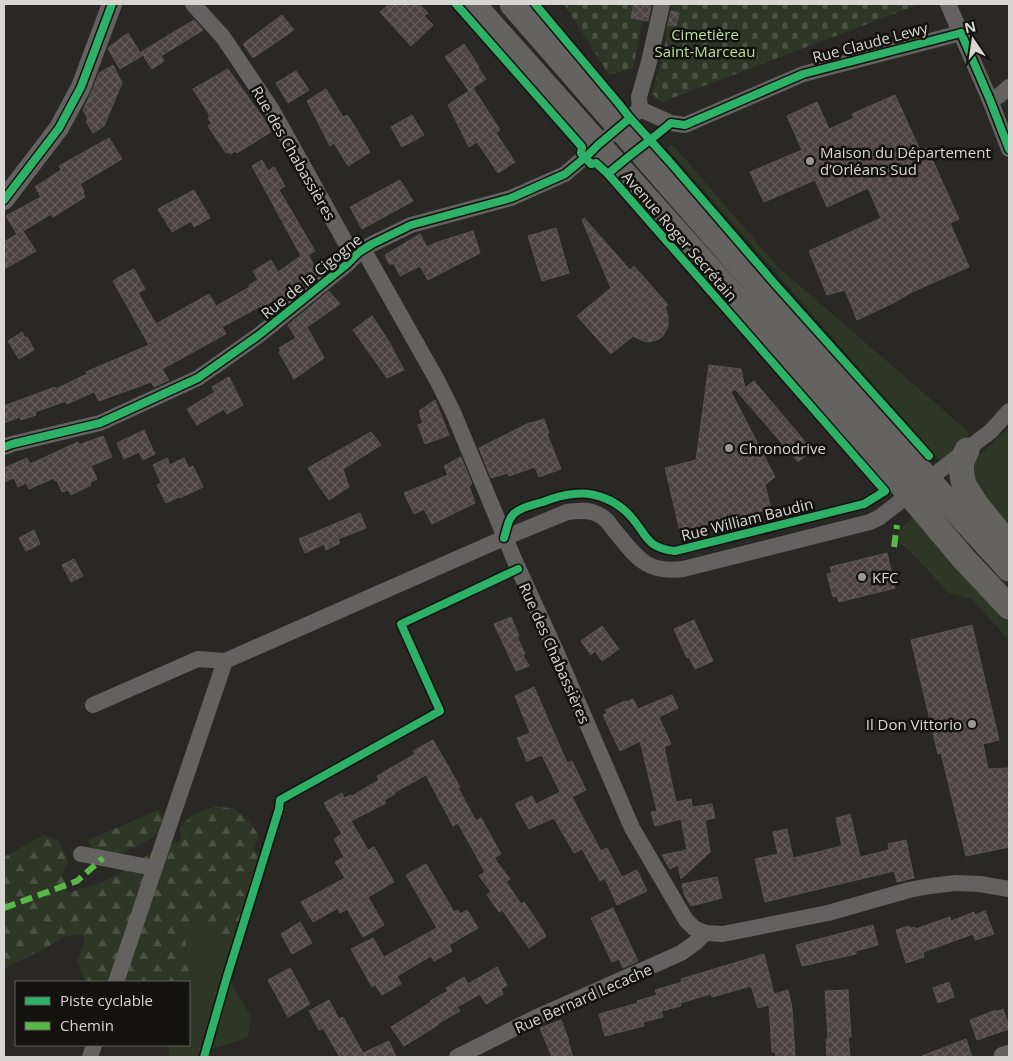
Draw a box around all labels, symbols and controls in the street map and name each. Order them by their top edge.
north arrow [948,15,998,65]
text: N [962,16,978,37]
street label: Rue Claude Lewy [810,17,930,67]
park label: Cimetière Saint-Marceau [655,24,755,61]
street label: Rue des Chabassières [247,82,341,224]
place label: Maison du Département d’Orléans Sud [820,142,991,179]
marker: Maison du Département d’Orléans Sud [804,155,816,167]
street label: Avenue Roger Secrétain [618,167,742,305]
street label: Rue de la Cigogne [256,229,366,323]
place label: Chronodrive [739,438,826,458]
marker: Chronodrive [723,442,735,454]
street label: Rue William Baudin [679,493,815,545]
place label: KFC [872,567,898,587]
marker: KFC [856,571,868,583]
street label: Rue des Chabassières [515,579,595,727]
place label: Il Don Vittorio [866,714,962,734]
marker: Il Don Vittorio [966,718,978,730]
street label: Rue Bernard Lecache [511,959,655,1037]
legend [15,981,190,1046]
text: Piste cyclable [60,990,153,1010]
text: Chemin [60,1015,114,1035]

